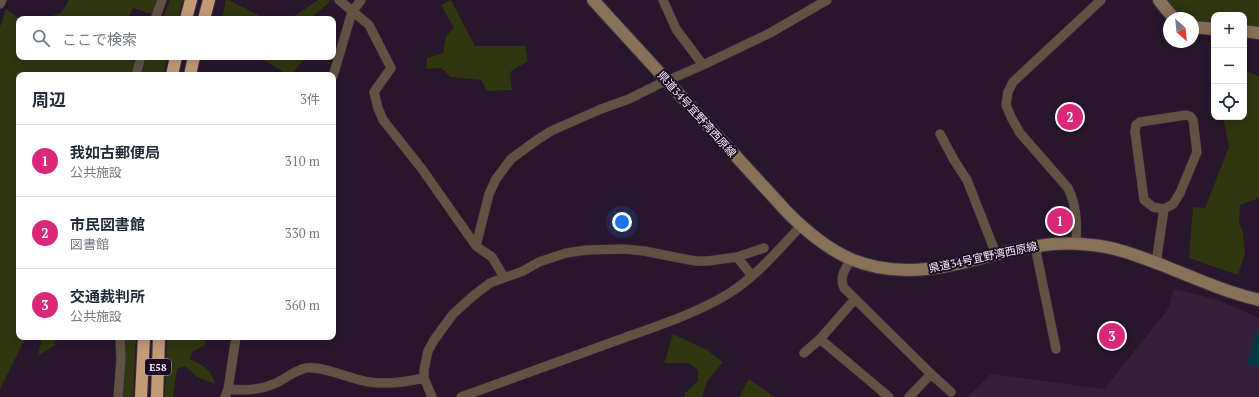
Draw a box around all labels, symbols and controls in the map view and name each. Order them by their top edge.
north arrow [1163,12,1199,48]
map controls [1211,12,1247,120]
button: + [1211,12,1247,48]
search box [16,16,336,60]
icon: search [30,27,52,49]
text: ここで検索 [62,29,137,49]
button: − [1211,48,1247,84]
street label: 県道34号宜野湾西原線 [655,68,739,160]
button: locate [1211,84,1247,120]
text: 周辺 [32,88,66,111]
text: 3件 [300,90,320,108]
pin: 2 [1057,102,1083,132]
text: 我如古郵便局 [70,142,160,162]
text: 1 [41,152,49,170]
text: 310 m [285,152,320,170]
text: 公共施設 [70,163,122,181]
pin: 1 [1047,206,1073,236]
your location [612,212,632,232]
text: 市民図書館 [70,214,145,234]
text: 2 [41,224,49,242]
text: 330 m [285,224,320,242]
text: 図書館 [70,235,109,253]
street label: 県道34号宜野湾西原線 [927,239,1039,275]
text: 交通裁判所 [70,286,145,306]
text: 3 [41,296,49,314]
text: 360 m [285,296,320,314]
text: 公共施設 [70,307,122,325]
pin: 3 [1099,321,1125,351]
road number: E58 [145,359,171,375]

